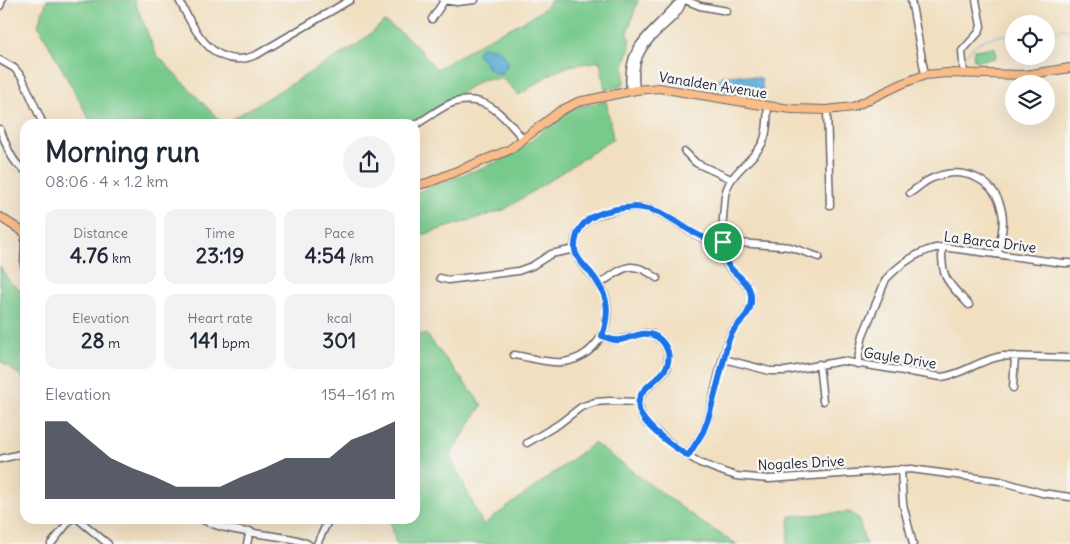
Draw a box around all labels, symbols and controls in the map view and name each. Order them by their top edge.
map controls [1005,15,1055,125]
button: locate [1005,15,1055,65]
street label: Vanalden Avenue [658,68,768,102]
button: layers [1005,75,1055,125]
text: Morning run [45,134,200,170]
button: share [343,136,395,188]
text: 08:06 · 4 × 1.2 km [45,171,169,191]
pin [702,221,744,263]
text: Distance [73,224,128,242]
text: Time [205,224,235,242]
text: Pace [324,224,355,242]
street label: La Barca Drive [943,227,1037,257]
icon: arrive [709,228,737,256]
text: 4.76 [70,242,109,269]
text: 23:19 [196,242,244,269]
text: 4:54 [305,242,346,269]
text: km [109,249,131,267]
text: /km [346,249,374,267]
text: Elevation [72,309,129,327]
text: Heart rate [188,309,252,327]
text: kcal [327,309,352,327]
text: 28 [81,327,105,354]
text: 141 [190,327,219,354]
text: 301 [322,327,356,354]
text: m [105,334,120,352]
text: bpm [219,334,250,352]
street label: Gayle Drive [862,343,938,373]
text: Elevation [45,384,111,404]
text: 154–161 m [321,384,395,404]
street label: Nogales Drive [757,452,845,474]

